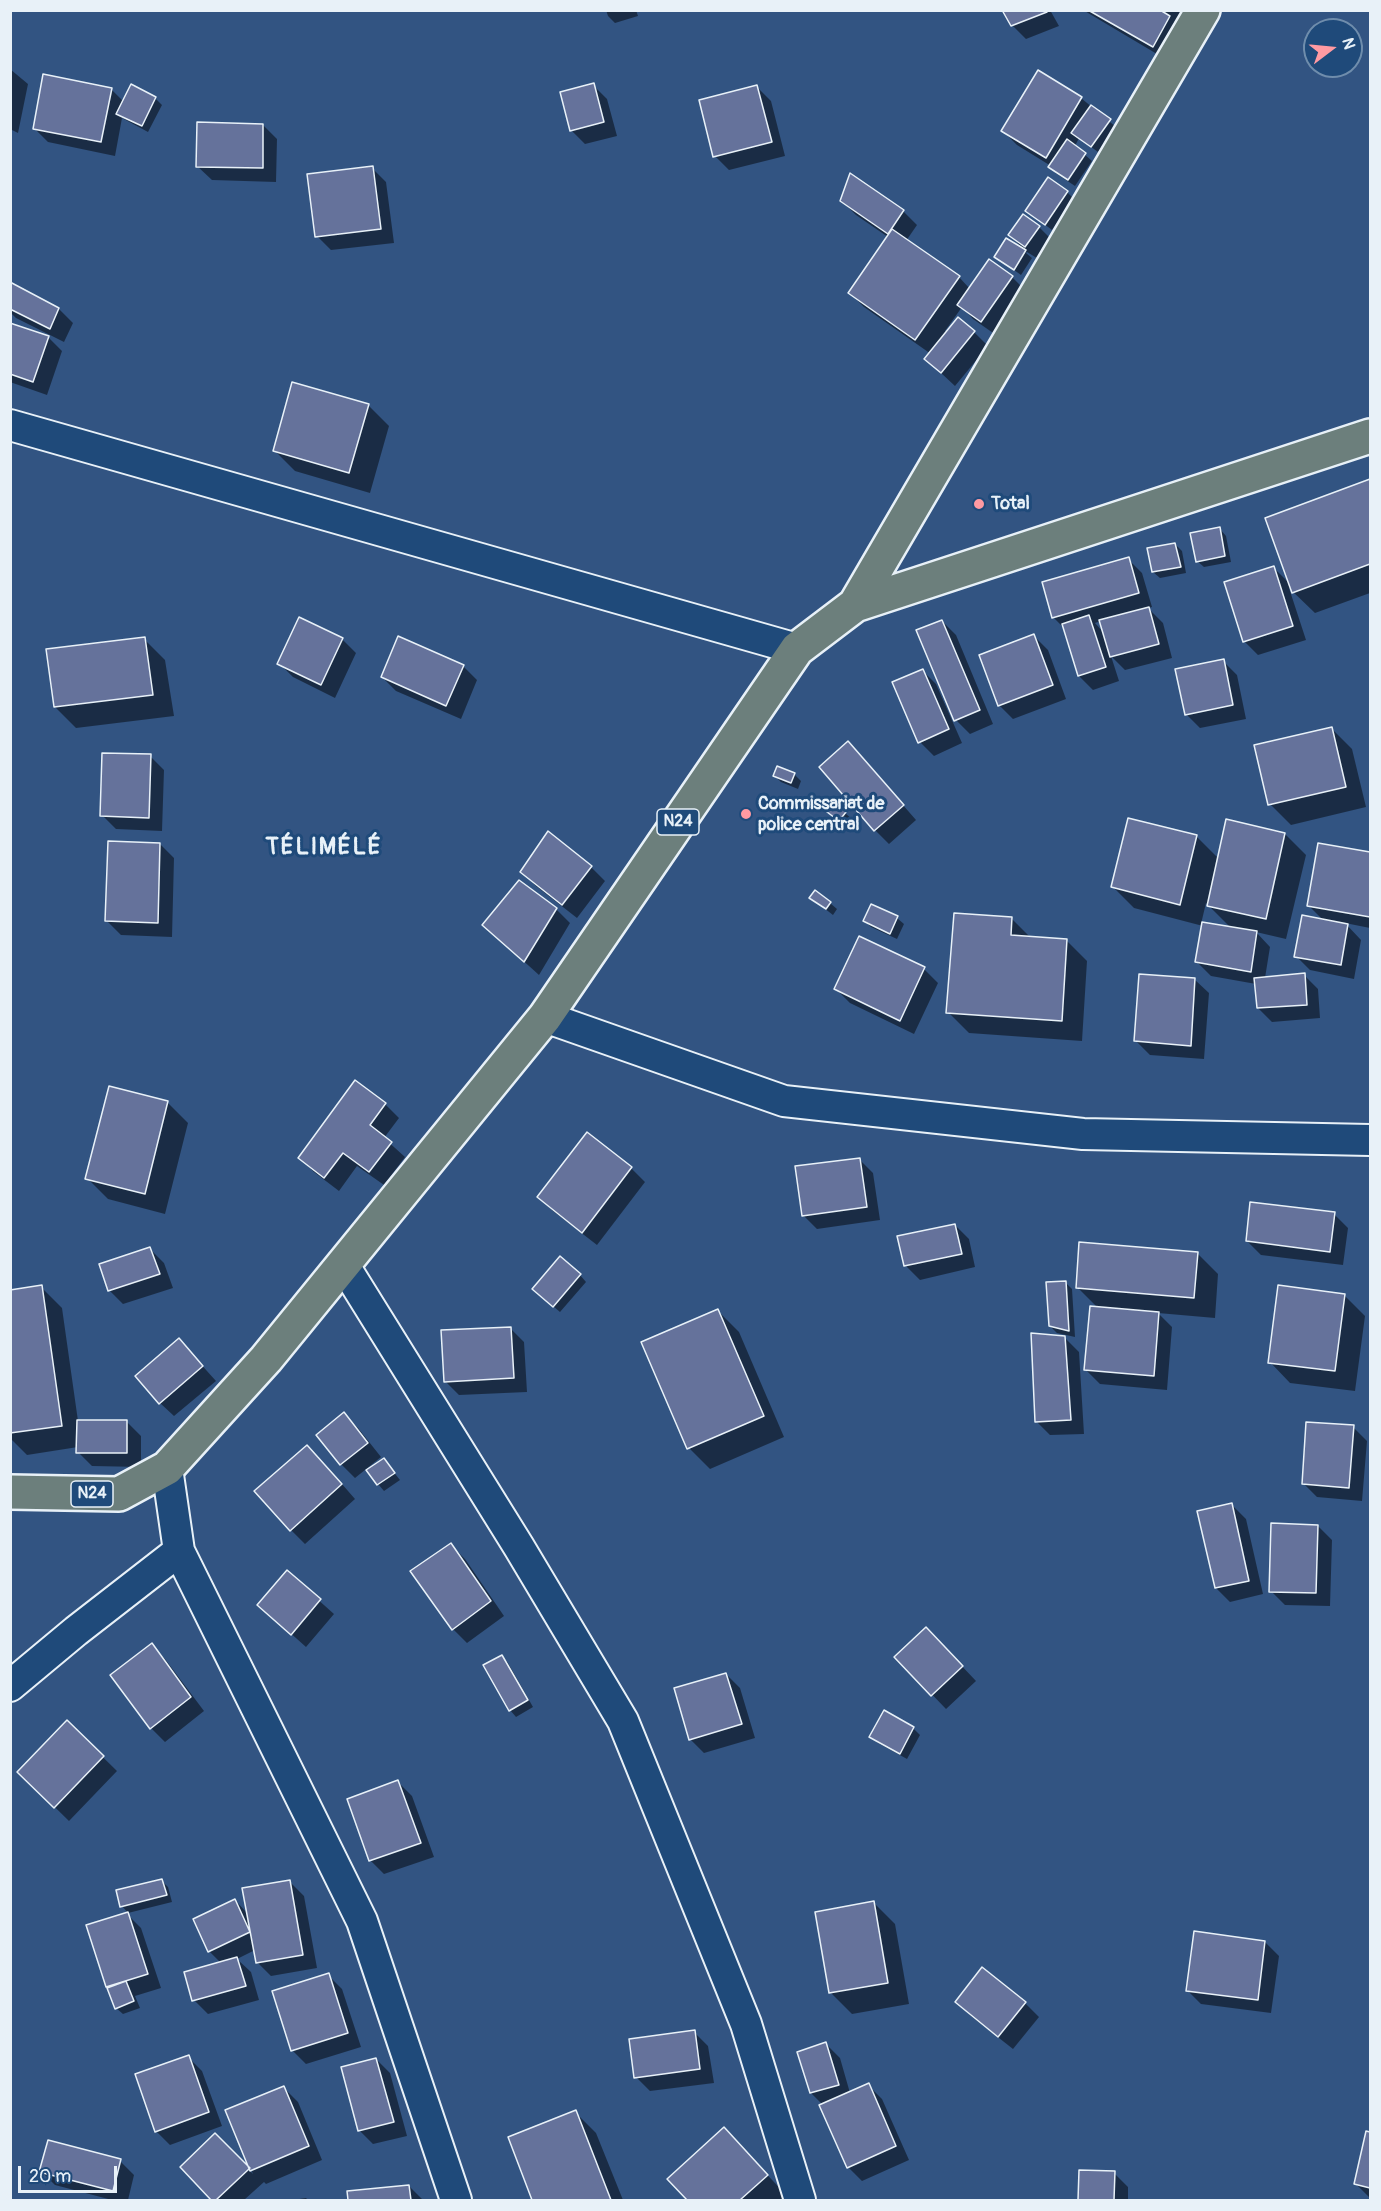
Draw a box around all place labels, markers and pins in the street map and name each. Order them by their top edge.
place label: Total [991,493,1030,515]
marker: Total [972,497,986,511]
place label: Commissariat de police central [758,793,884,836]
marker: Commissariat de police central [739,807,753,821]

